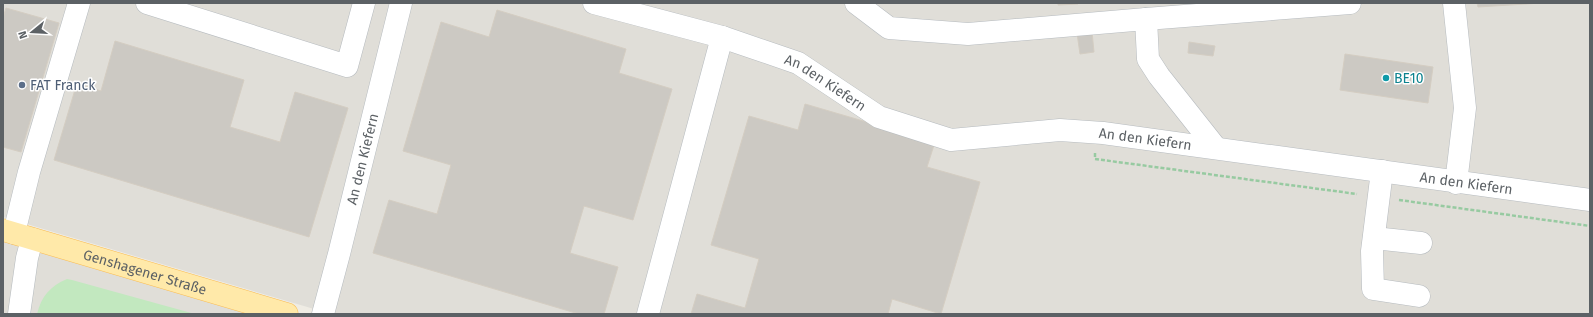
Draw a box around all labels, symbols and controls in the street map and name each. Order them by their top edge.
north arrow [12,12,52,52]
text: N [16,29,30,40]
street label: An den Kiefern [782,51,869,115]
place label: BE10 [1394,70,1424,87]
marker: BE10 [1381,73,1391,83]
place label: FAT Franck [30,77,96,94]
marker: FAT Franck [17,80,27,90]
street label: An den Kiefern [343,112,382,207]
street label: An den Kiefern [1098,125,1193,154]
street label: An den Kiefern [1419,169,1514,198]
street label: Genshagener Straße [81,246,208,299]

